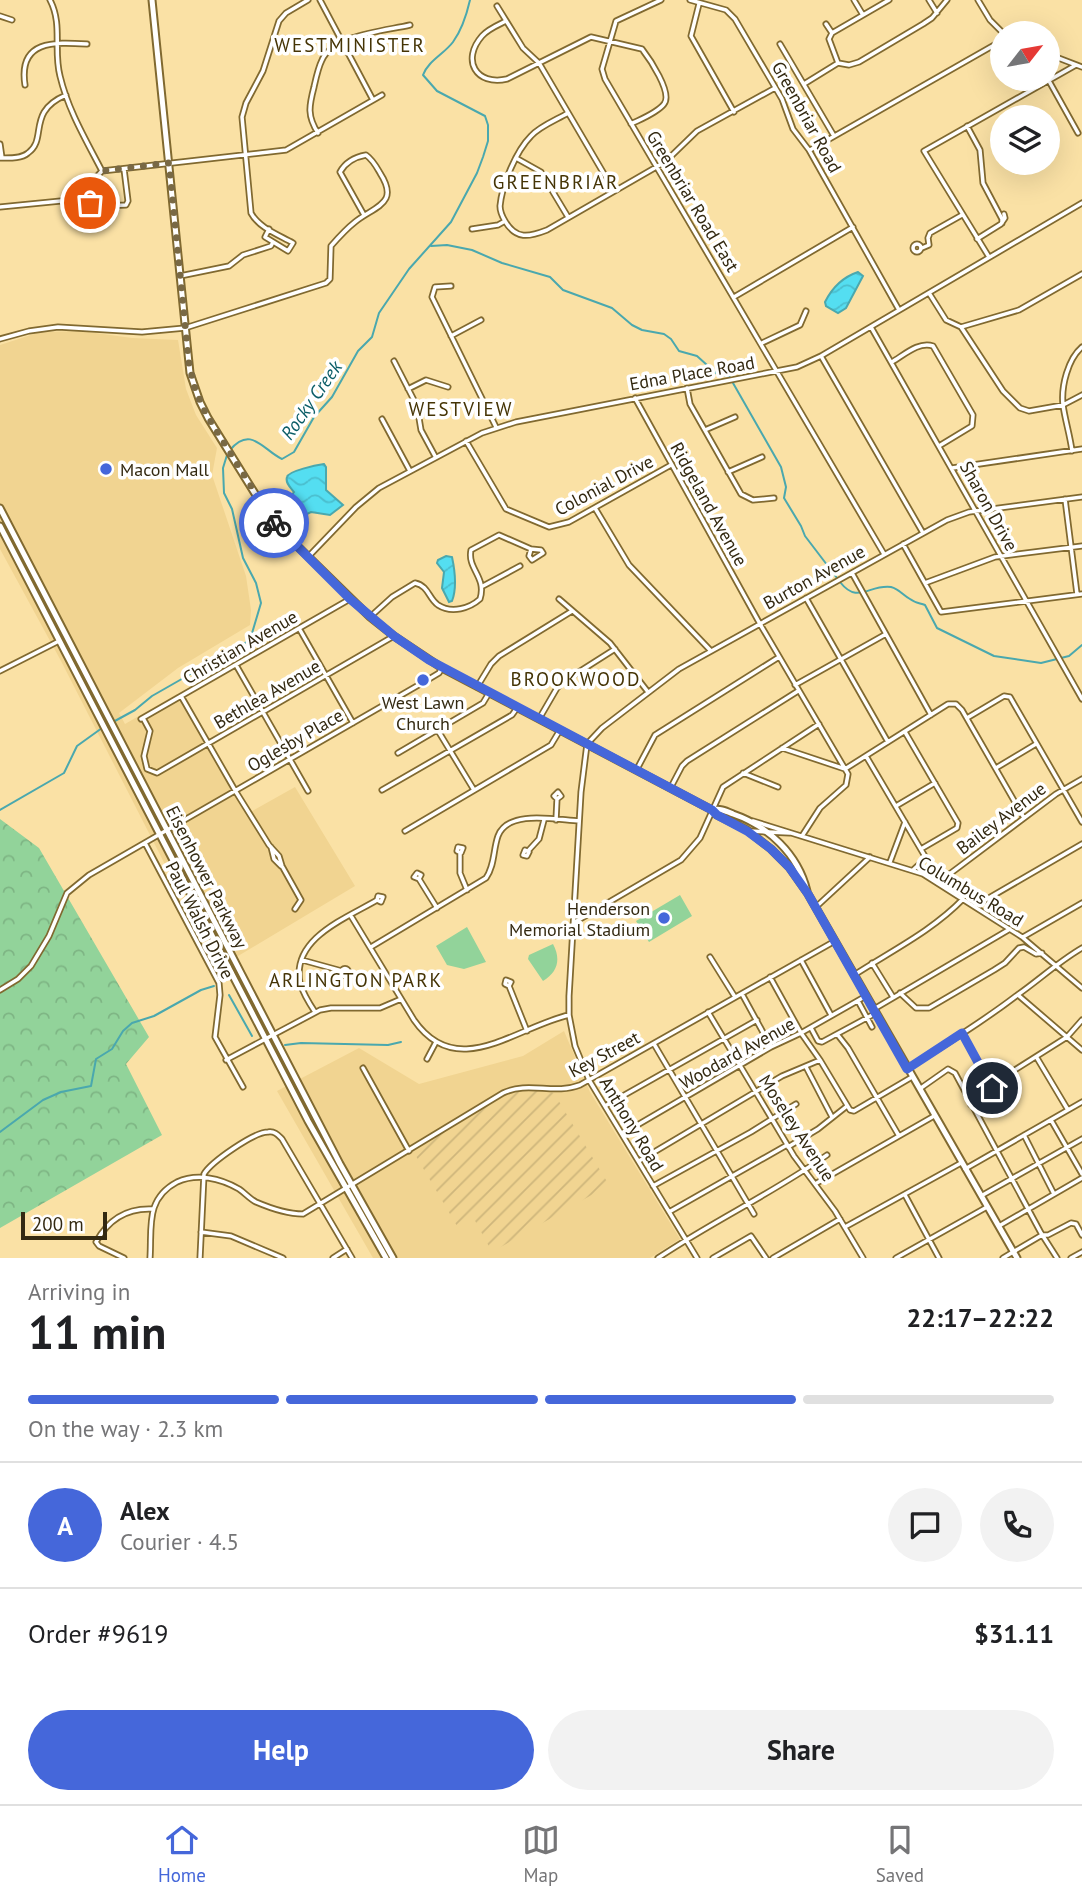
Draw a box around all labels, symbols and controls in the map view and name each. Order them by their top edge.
north arrow [990,21,1060,91]
map controls [990,21,1060,175]
district label: WESTMINISTER [274,33,426,57]
street label: Greenbriar Road [767,57,847,177]
button: layers [990,105,1060,175]
street label: Greenbriar Road East [642,126,744,276]
district label: GREENBRIAR [493,170,619,194]
pin [60,173,120,233]
icon: bag [71,184,109,222]
street label: Edna Place Road [628,351,756,395]
water label: Rocky Creek [275,355,348,444]
district label: WESTVIEW [409,397,513,421]
street label: Ridgeland Avenue [665,438,753,570]
street label: Colonial Drive [551,449,657,521]
street label: Sharon Drive [955,457,1023,555]
place label: Macon Mall [120,458,210,481]
marker: Macon Mall [98,461,114,477]
courier [239,488,309,558]
icon: bike [255,504,293,542]
street label: Burton Avenue [759,540,869,614]
street label: Christian Avenue [178,605,302,689]
street label: Bethlea Avenue [210,654,324,734]
district label: BROOKWOOD [511,667,641,691]
marker: West Lawn Church [415,672,431,688]
place label: West Lawn Church [382,691,464,735]
street label: Oglesby Place [243,703,347,777]
street label: Bailey Avenue [952,777,1050,859]
street label: Eisenhower Parkway [161,802,253,953]
street label: Columbus Road [914,851,1028,931]
street label: Paul Walsh Drive [161,857,239,983]
place label: Henderson Memorial Stadium [509,897,650,941]
marker: Henderson Memorial Stadium [656,910,672,926]
district label: ARLINGTON PARK [269,968,443,992]
street label: Woodard Avenue [675,1012,799,1094]
street label: Key Street [564,1026,644,1082]
pin [962,1058,1022,1118]
icon: home [973,1069,1011,1107]
street label: Moseley Avenue [754,1070,840,1186]
street label: Anthony Road [595,1072,669,1176]
scale bar [21,1209,107,1241]
text: 200 m [32,1212,84,1236]
text: Arriving in [28,1277,130,1306]
text: 22:17–22:22 [907,1301,1054,1334]
text: 11 min [28,1302,166,1362]
text: On the way · 2.3 km [28,1414,223,1443]
button: chat [888,1488,962,1562]
button: phone [980,1488,1054,1562]
text: Alex [120,1494,170,1527]
text: A [57,1509,73,1542]
text: Courier · 4.5 [120,1527,239,1556]
text: Order #9619 [28,1617,168,1650]
text: $31.11 [974,1617,1054,1650]
button: Help [28,1710,534,1790]
button: Share [548,1710,1054,1790]
tab: Home [158,1821,206,1887]
tab: Map [522,1821,560,1887]
tab: Saved [876,1821,924,1887]

